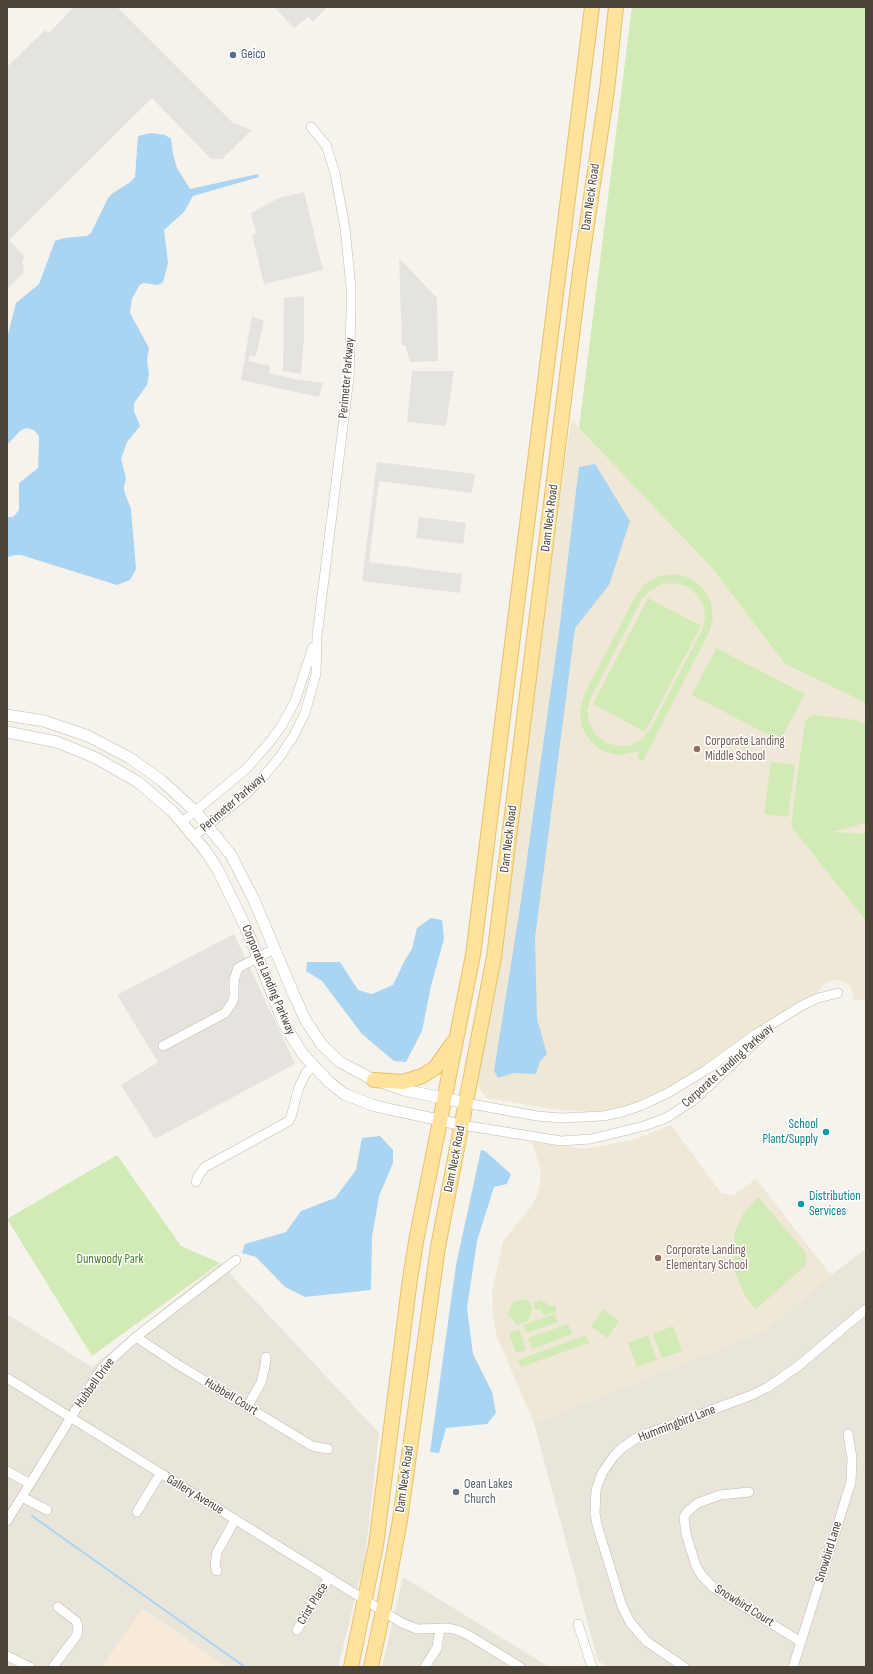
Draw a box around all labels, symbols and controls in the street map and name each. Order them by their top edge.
place label: Geico [241,47,266,63]
marker: Geico [228,50,238,60]
street label: Dam Neck Road [579,163,603,231]
street label: Perimeter Parkway [336,337,358,419]
street label: Dam Neck Road [538,484,562,552]
place label: Corporate Landing Middle School [705,734,785,765]
marker: Corporate Landing Middle School [692,744,702,754]
street label: Perimeter Parkway [197,770,269,836]
street label: Dam Neck Road [497,805,521,873]
street label: Corporate Landing Parkway [238,923,298,1037]
street label: Corporate Landing Parkway [679,1021,777,1111]
place label: School Plant/Supply [762,1117,818,1148]
street label: Dam Neck Road [441,1124,469,1194]
marker: School Plant/Supply [821,1127,831,1137]
place label: Distribution Services [809,1189,861,1220]
marker: Distribution Services [796,1199,806,1209]
place label: Corporate Landing Elementary School [666,1243,748,1274]
park label: Dunwoody Park [77,1252,143,1268]
marker: Corporate Landing Elementary School [653,1253,663,1263]
street label: Hubbell Drive [72,1355,118,1411]
street label: Hubbell Court [201,1375,261,1419]
street label: Hummingbird Lane [636,1402,718,1446]
street label: Dam Neck Road [393,1445,417,1513]
street label: Gallery Avenue [163,1472,227,1518]
place label: Oean Lakes Church [464,1477,513,1508]
marker: Oean Lakes Church [451,1487,461,1497]
street label: Snowbird Lane [812,1520,846,1584]
street label: Crist Place [294,1580,332,1628]
street label: Snowbird Court [711,1582,777,1630]

